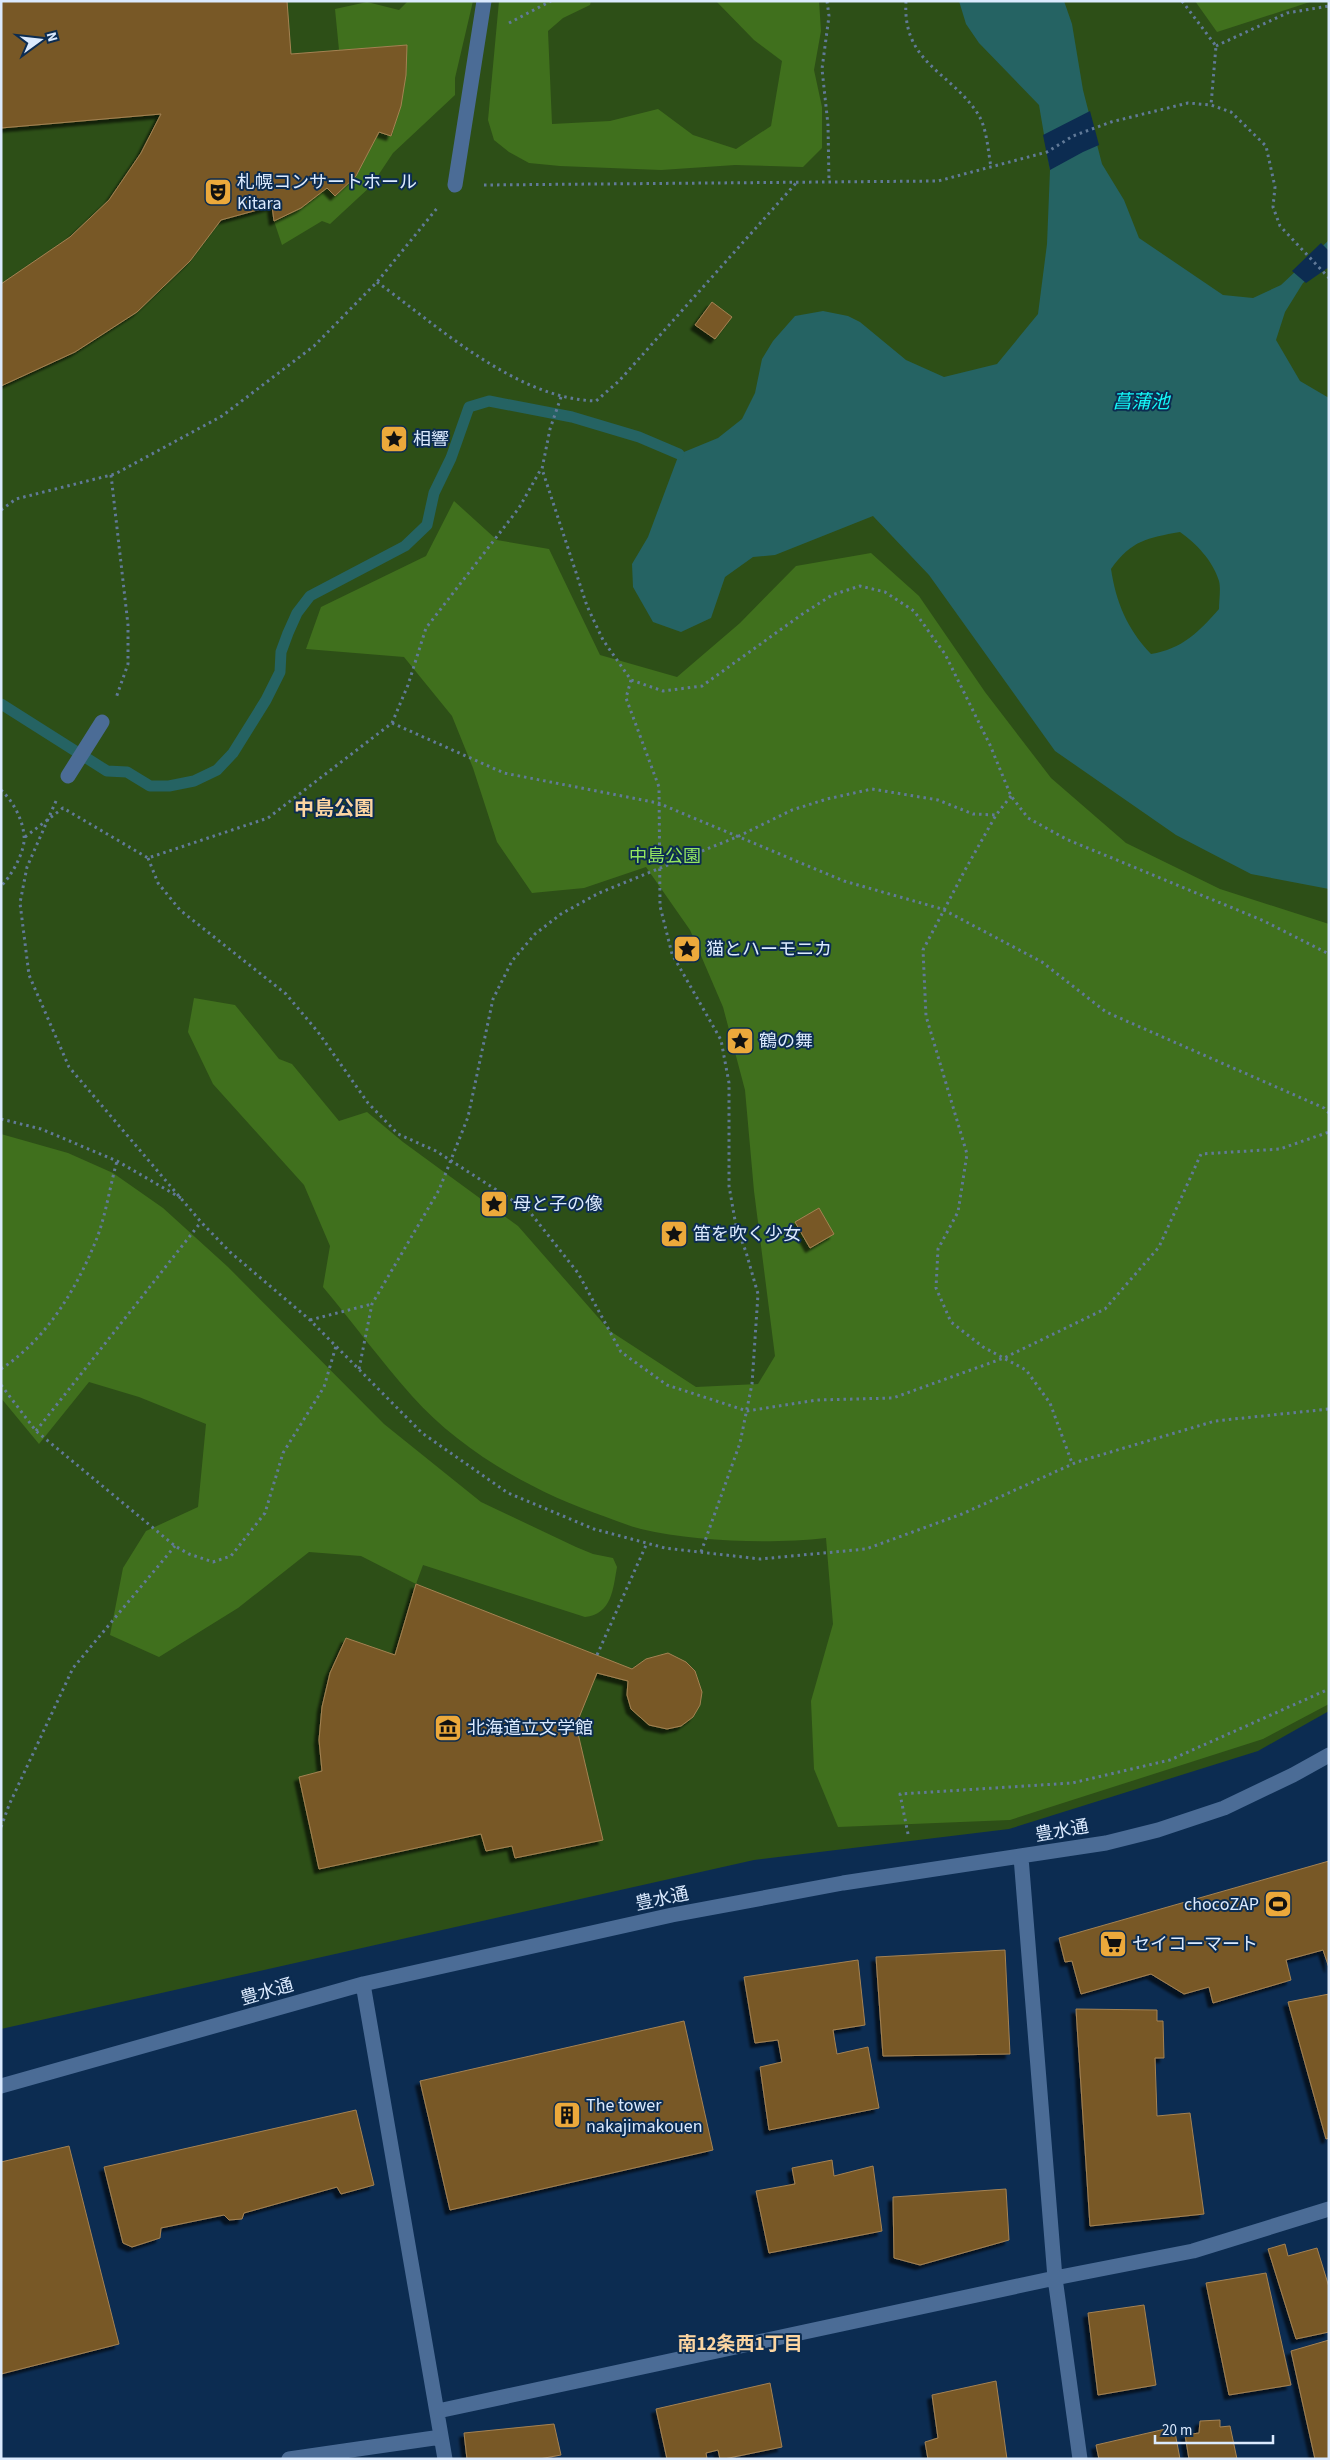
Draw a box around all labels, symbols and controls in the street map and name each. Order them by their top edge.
north arrow [15,15,65,65]
text: N [41,30,62,44]
place label: 札幌コンサートホール Kitara [237,170,417,216]
theatre icon: 札幌コンサートホール Kitara [203,177,233,207]
water label: 菖蒲池 [1112,389,1171,416]
place icon: 相響 [379,424,409,454]
place label: 相響 [413,427,449,452]
district label: 中島公園 [294,795,374,823]
park label: 中島公園 [629,844,701,869]
place icon: 猫とハーモニカ [672,934,702,964]
place label: 猫とハーモニカ [706,937,832,962]
place icon: 鶴の舞 [725,1026,755,1056]
place label: 鶴の舞 [759,1029,813,1054]
place icon: 母と子の像 [479,1189,509,1219]
place label: 母と子の像 [513,1192,603,1217]
place icon: 笛を吹く少女 [659,1219,689,1249]
place label: 笛を吹く少女 [693,1222,801,1247]
museum icon: 北海道立文学館 [433,1713,463,1743]
place label: 北海道立文学館 [467,1716,593,1741]
street label: 豊水通 [1033,1814,1091,1848]
street label: 豊水通 [633,1881,691,1917]
sports icon: chocoZAP [1263,1889,1293,1919]
place label: chocoZAP [1184,1892,1259,1917]
supermarket icon: セイコーマート [1098,1929,1128,1959]
place label: セイコーマート [1132,1932,1258,1957]
street label: 豊水通 [238,1973,296,2011]
place label: The tower nakajimakouen [586,2093,703,2139]
building icon: The tower nakajimakouen [552,2100,582,2130]
district label: 南12条西1丁目 [677,2331,803,2358]
scale bar [1155,2412,1272,2444]
text: 20 m [1162,2420,1192,2441]

